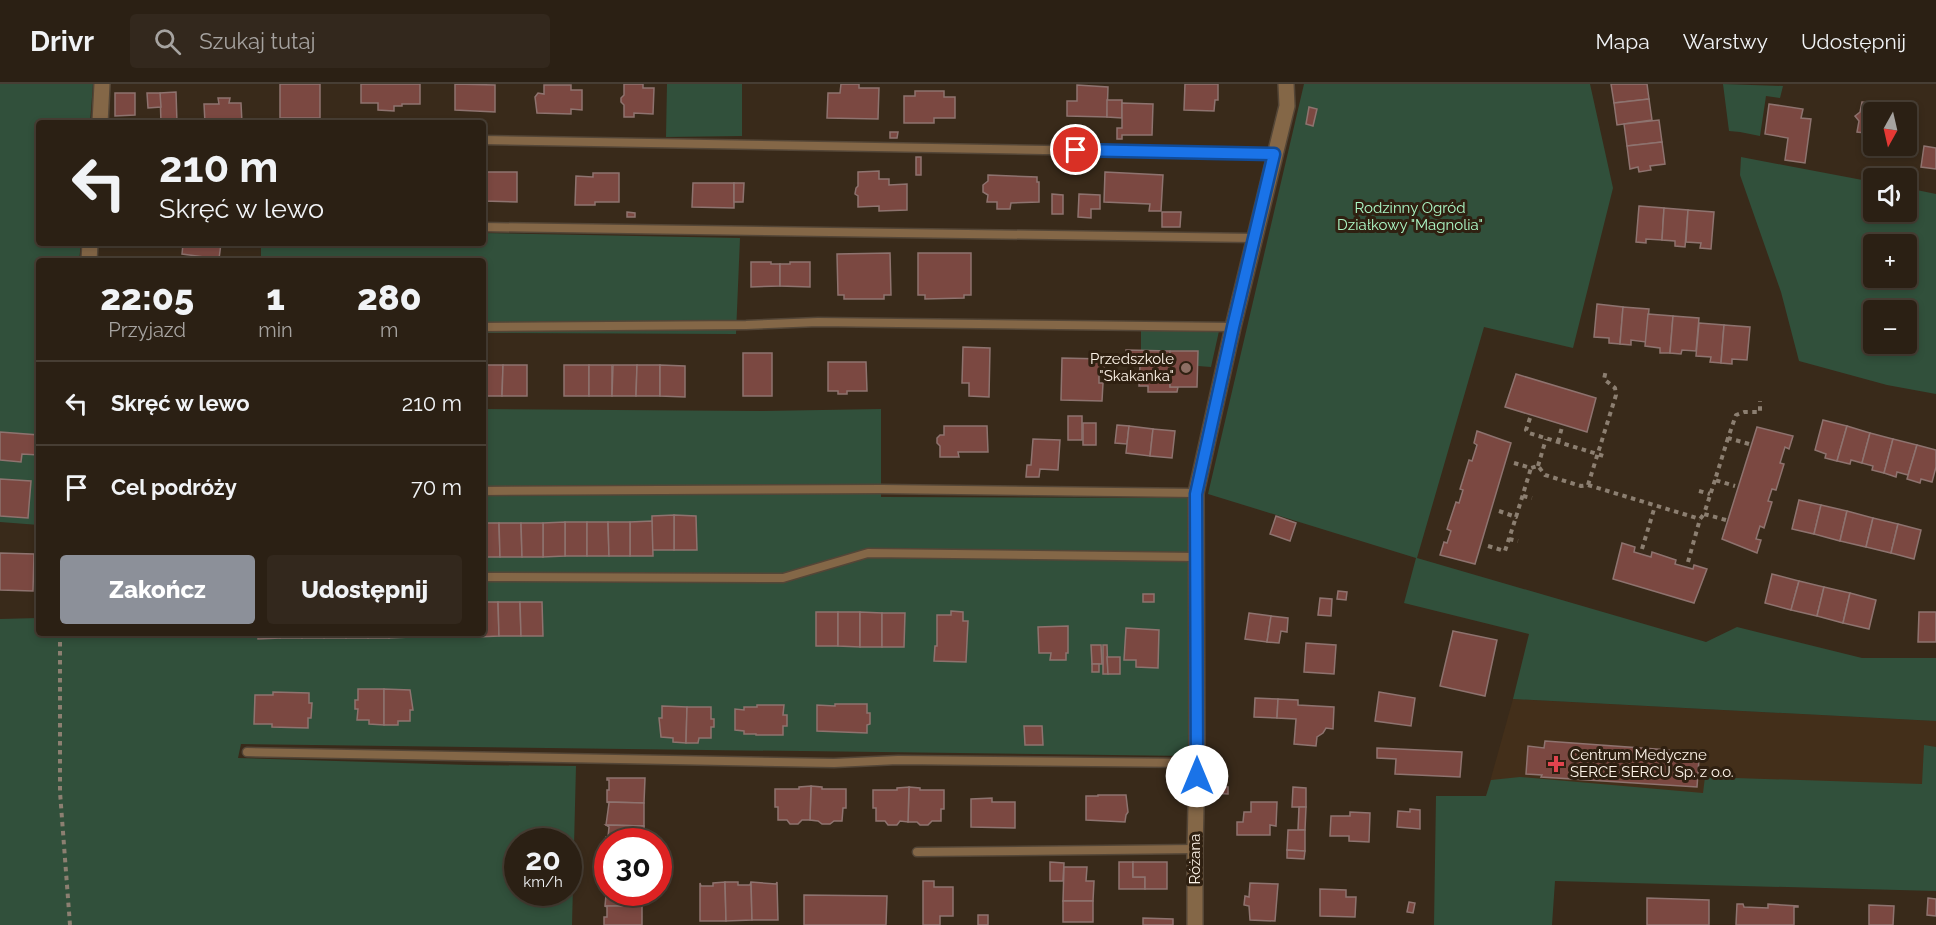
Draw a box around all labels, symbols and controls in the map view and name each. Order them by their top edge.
search box [130,14,550,68]
text: Drivr [30,25,94,58]
icon: search [151,25,184,58]
text: Szukaj tutaj [199,28,315,54]
text: Mapa [1595,29,1650,54]
text: Warstwy [1683,29,1768,54]
text: Udostępnij [1801,29,1906,54]
north arrow [1863,102,1917,156]
map controls [1863,102,1917,354]
pin [1050,124,1101,175]
icon: arrive [1059,133,1092,166]
text: 210 m [159,143,278,192]
icon: left [60,144,138,222]
button: sound [1863,168,1917,222]
text: Skręć w lewo [159,193,324,224]
park label: Rodzinny Ogród Działkowy "Magnolia" [1337,199,1483,234]
button: + [1863,234,1917,288]
text: 22:05 [100,276,194,318]
text: 1 [266,276,285,318]
text: 280 [357,276,422,318]
button: − [1863,300,1917,354]
text: Przyjazd [108,318,186,342]
text: min [258,318,293,342]
text: m [380,318,399,342]
place label: Przedszkole "Skakanka" [1090,350,1174,385]
marker: Przedszkole "Skakanka" [1179,361,1193,375]
icon: left [60,387,93,420]
text: Skręć w lewo [111,390,250,416]
text: 210 m [402,390,462,416]
icon: arrive [60,471,93,504]
text: Cel podróży [111,474,237,500]
text: 70 m [411,474,462,500]
button: Zakończ [60,555,255,624]
button: Udostępnij [267,555,462,624]
position arrow [1165,744,1229,808]
place label: Centrum Medyczne SERCE SERCU Sp. z o.o. [1570,746,1734,781]
marker: Centrum Medyczne SERCE SERCU Sp. z o.o. [1547,755,1565,773]
speed limit sign: 30 [594,828,672,906]
street label: Różana [1186,834,1204,884]
text: 20 [525,842,561,877]
text: km/h [523,873,563,891]

